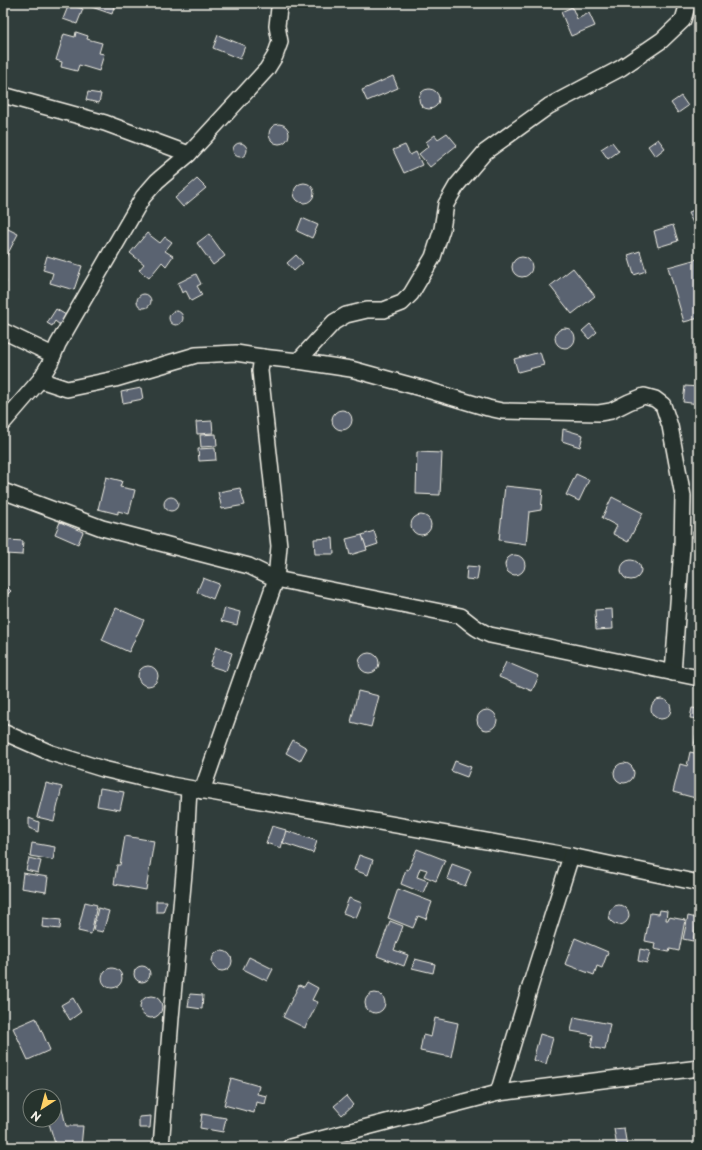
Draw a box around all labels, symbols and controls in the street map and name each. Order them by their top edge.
north arrow [22,1088,62,1128]
text: N [27,1107,44,1126]

